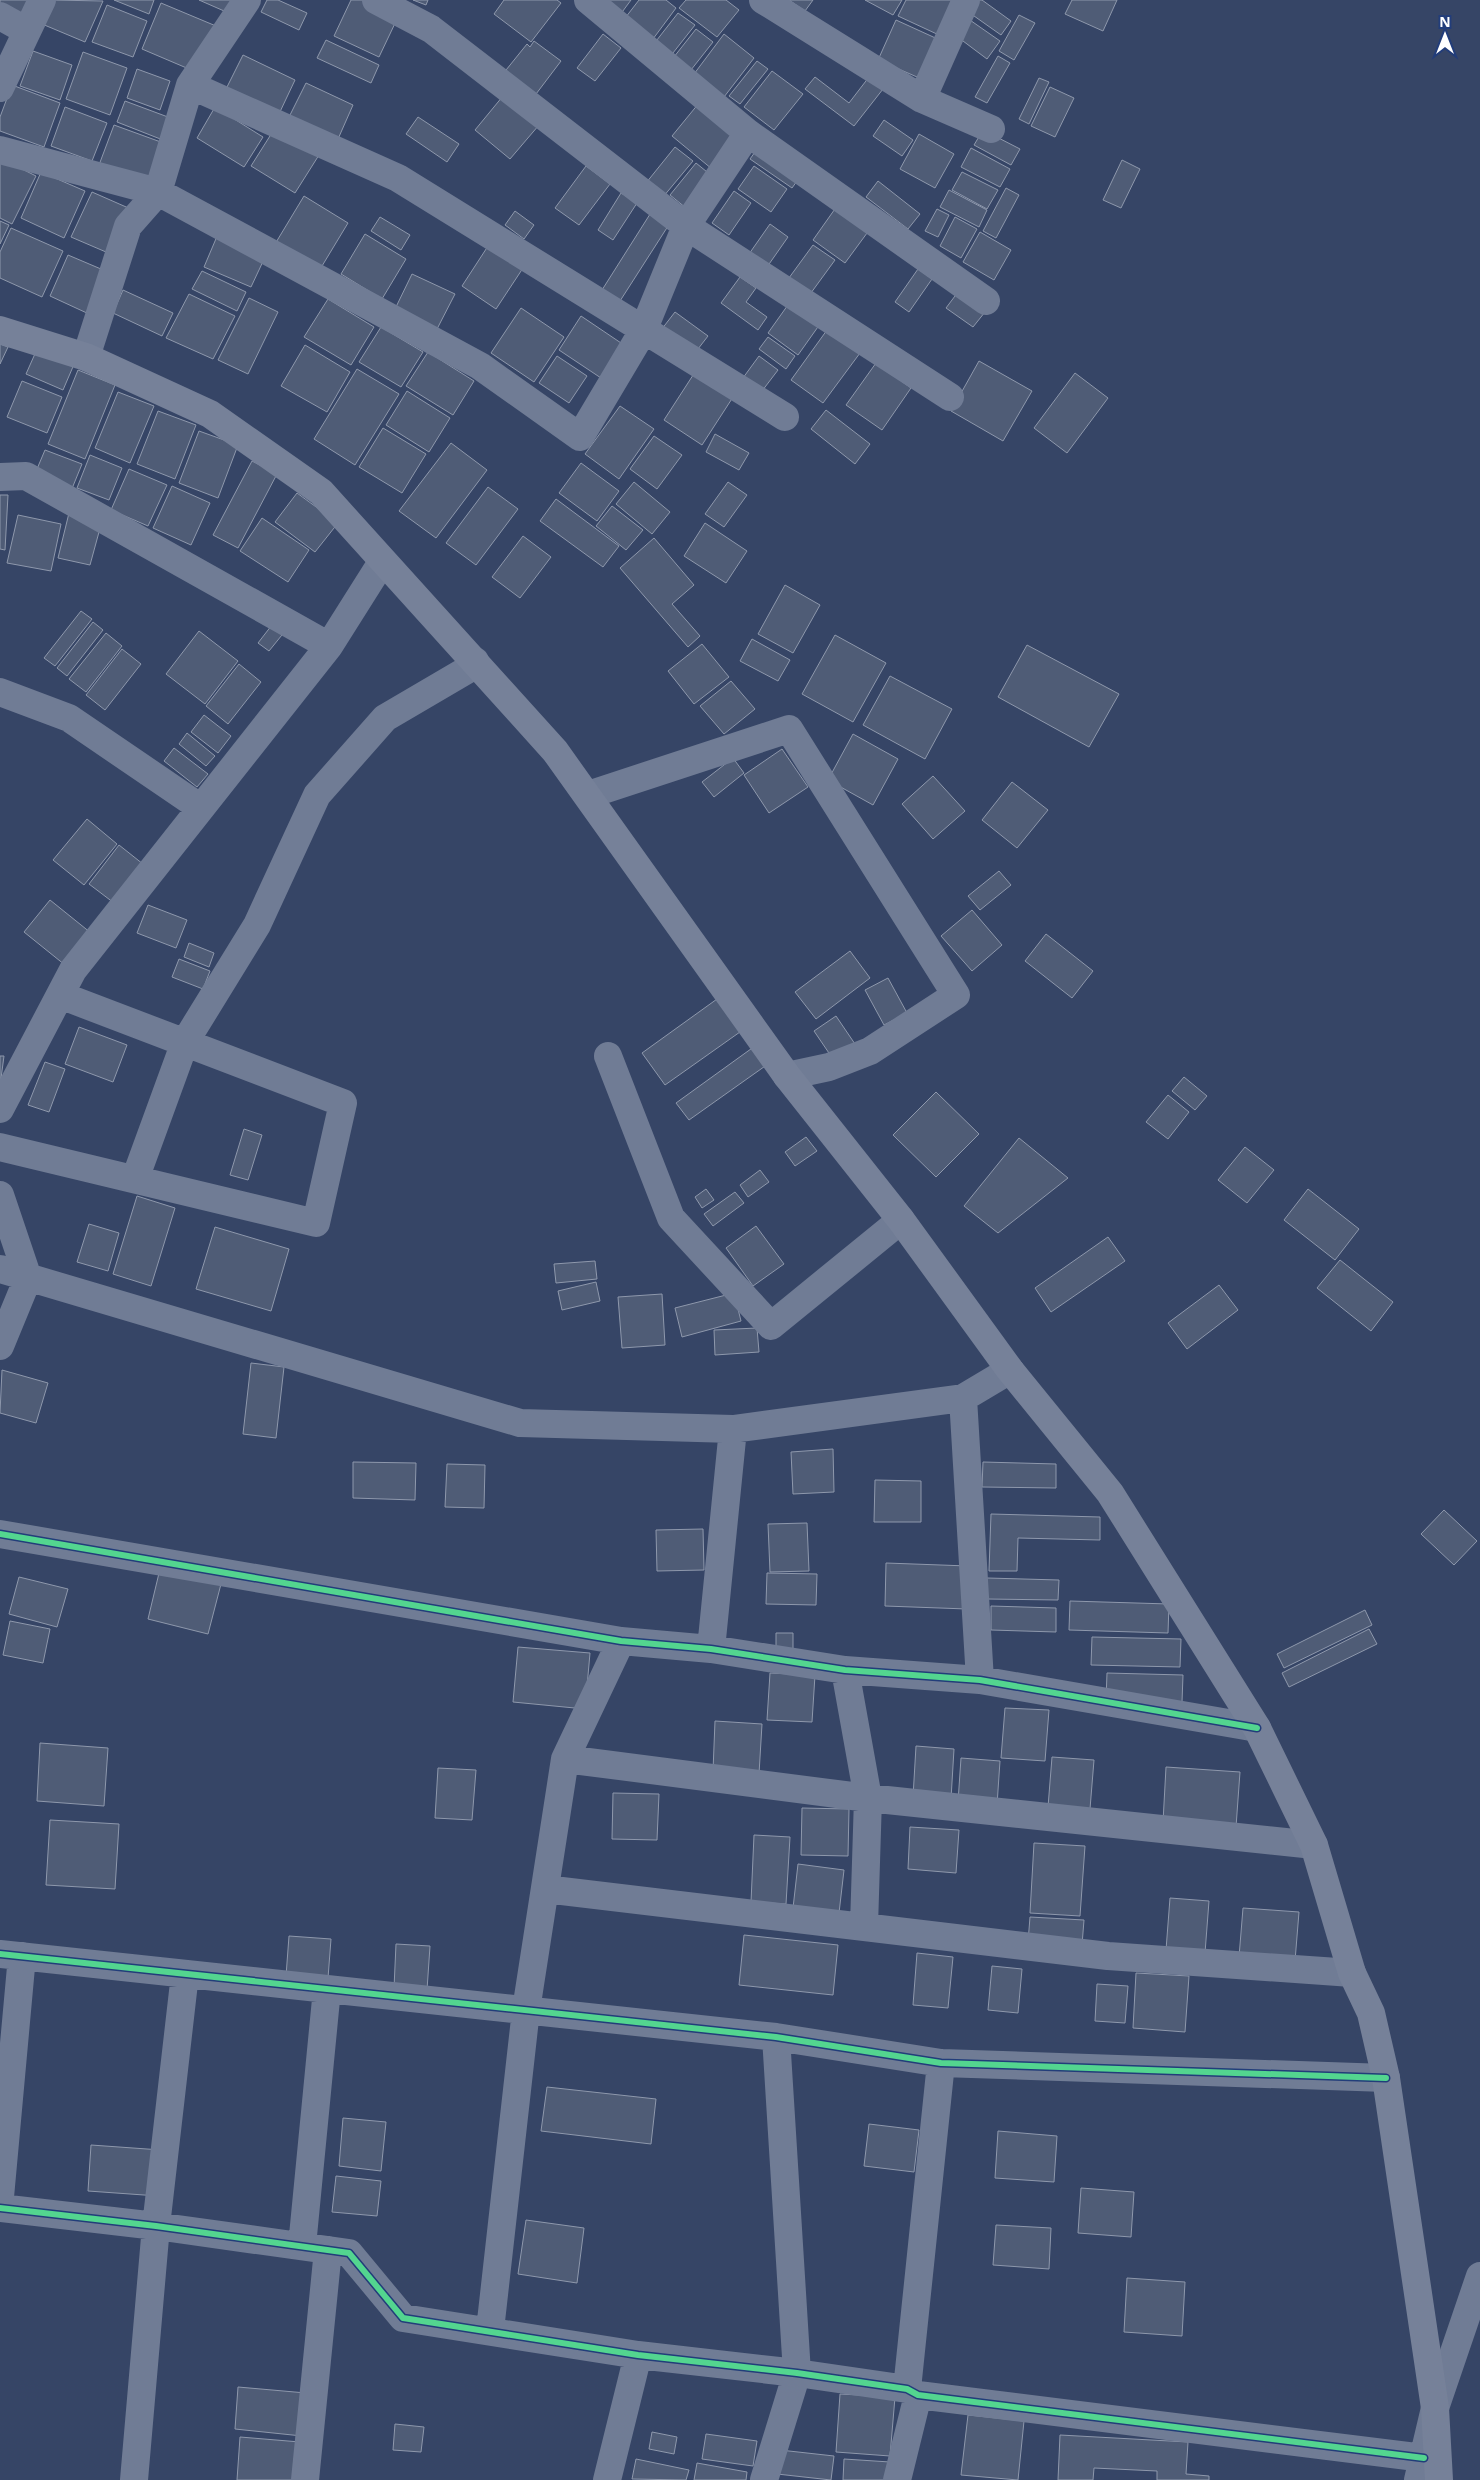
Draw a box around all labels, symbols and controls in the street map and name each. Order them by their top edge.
north arrow [1420,10,1470,60]
text: N [1439,12,1451,31]

